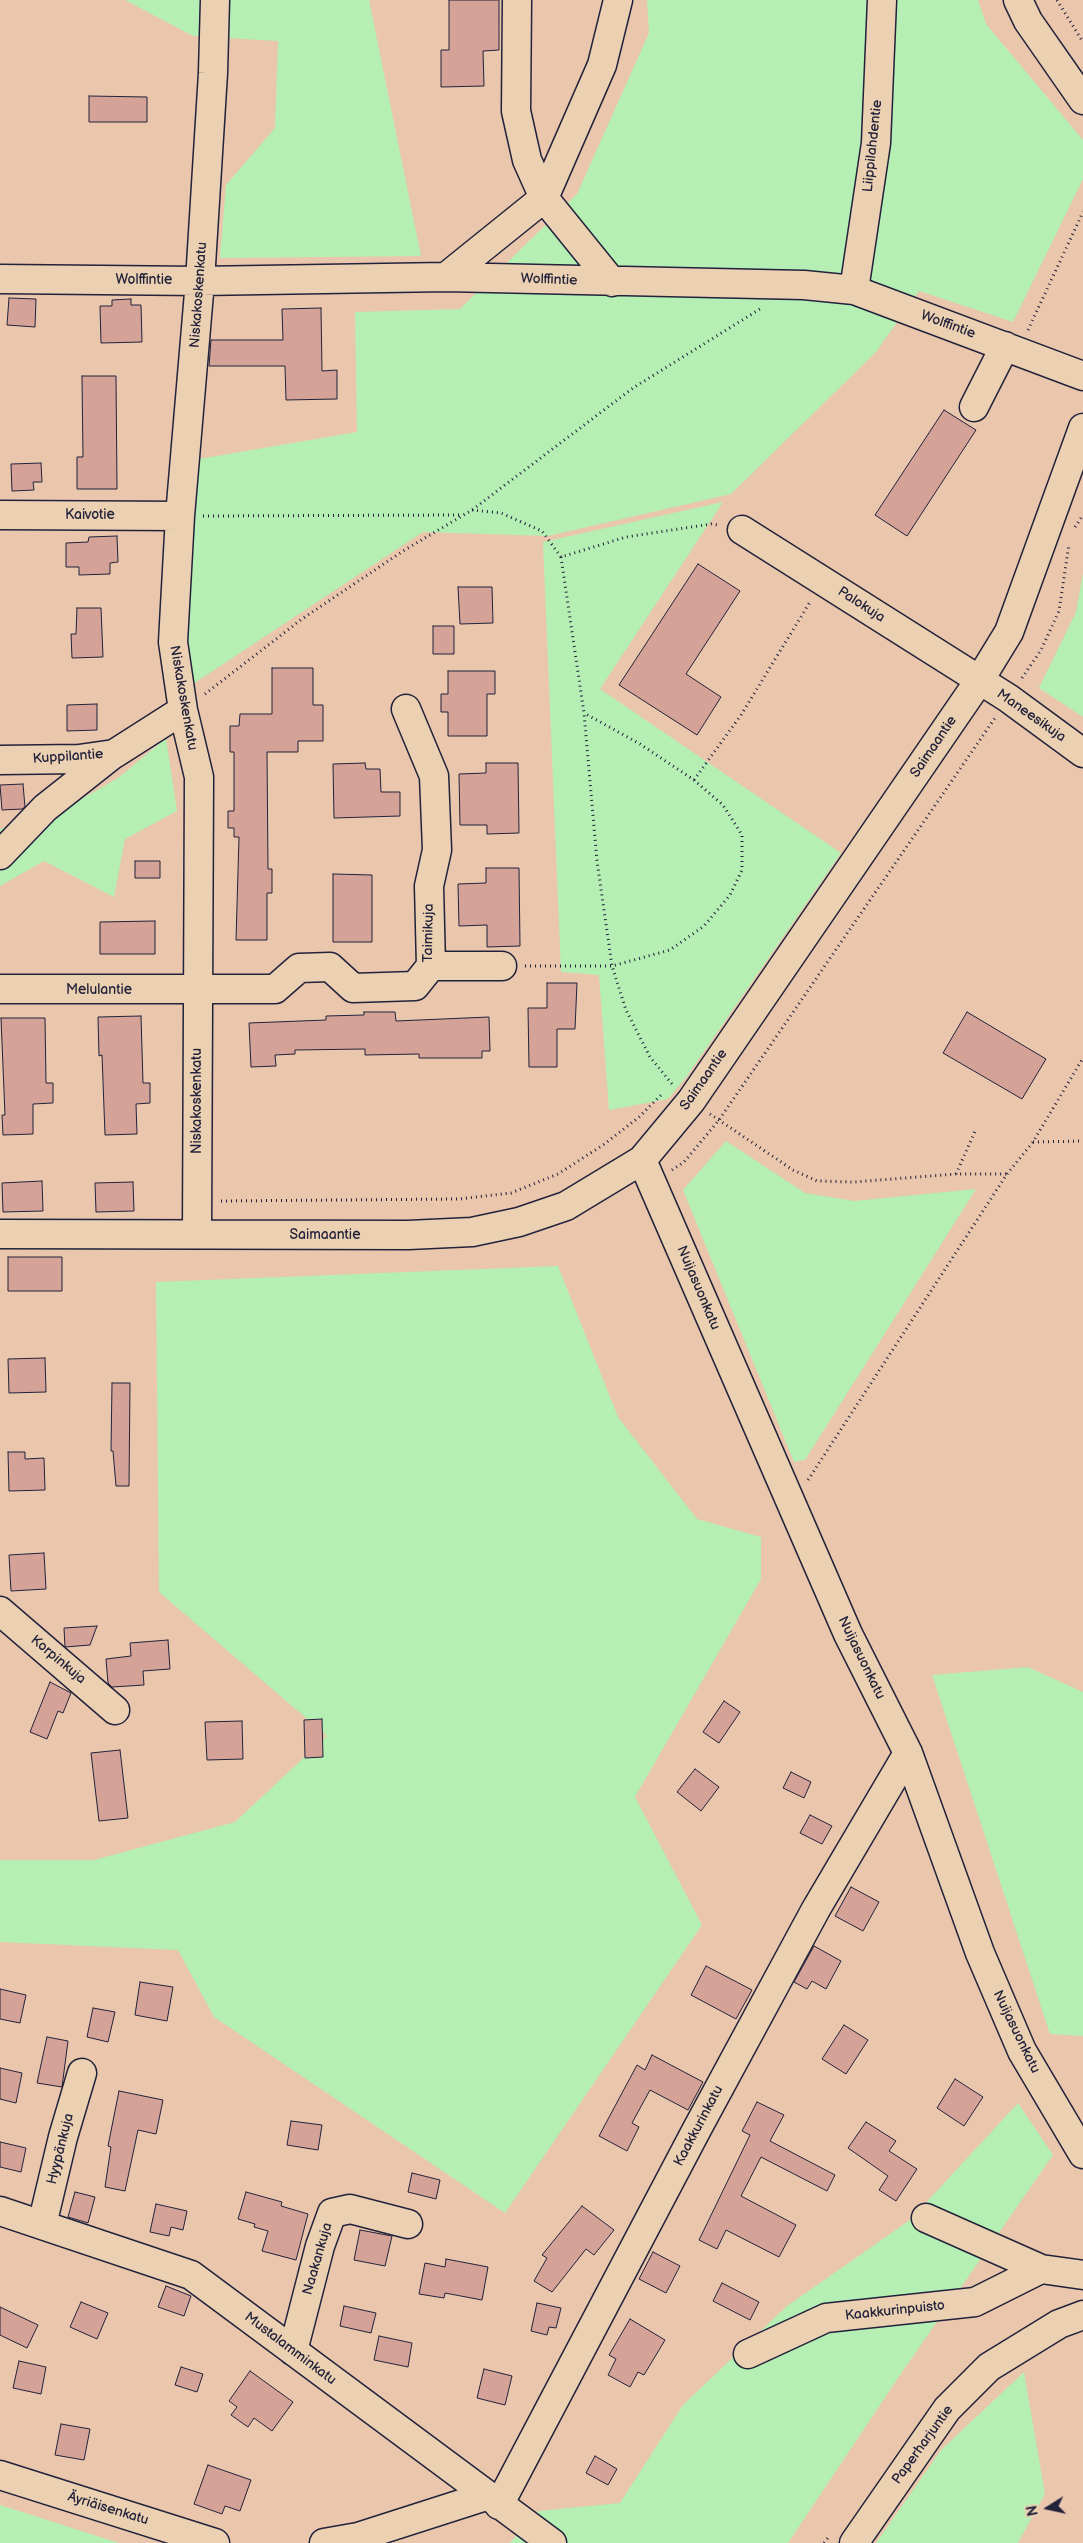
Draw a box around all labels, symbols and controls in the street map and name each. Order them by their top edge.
street label: Liippilahdentie [860,99,886,193]
street label: Niskakoskenkatu [187,241,211,349]
street label: Wolffintie [520,271,578,289]
street label: Wolffintie [116,272,172,288]
street label: Wolffintie [918,307,978,343]
street label: Kaivotie [65,507,115,523]
street label: Palokuja [834,584,888,626]
street label: Niskakoskenkatu [166,644,200,752]
street label: Maneesikuja [993,686,1069,746]
street label: Saimaantie [907,713,961,781]
street label: Kuppilantie [32,746,104,768]
street label: Taimikuja [420,903,438,963]
street label: Melulantie [66,982,132,998]
street label: Saimaantie [677,1046,731,1114]
street label: Niskakoskenkatu [189,1048,205,1154]
street label: Saimaantie [290,1227,360,1243]
street label: Nuijasuonkatu [673,1243,723,1333]
street label: Nuijasuonkatu [834,1614,888,1702]
street label: Korpinkuja [27,1632,89,1688]
street label: Nuijasuonkatu [989,1988,1043,2076]
street label: Kaakkurinkatu [671,2083,727,2169]
street label: Hyypänkuja [44,2112,78,2186]
street label: Naakankuja [300,2221,336,2297]
street label: Kaakkurinpuisto [844,2297,946,2325]
street label: Mustalamminkatu [241,2309,339,2389]
street label: Paperharjuntie [889,2402,957,2488]
north arrow [1023,2483,1073,2533]
street label: Äyriäisenkatu [65,2489,151,2529]
text: N [1023,2504,1042,2517]

